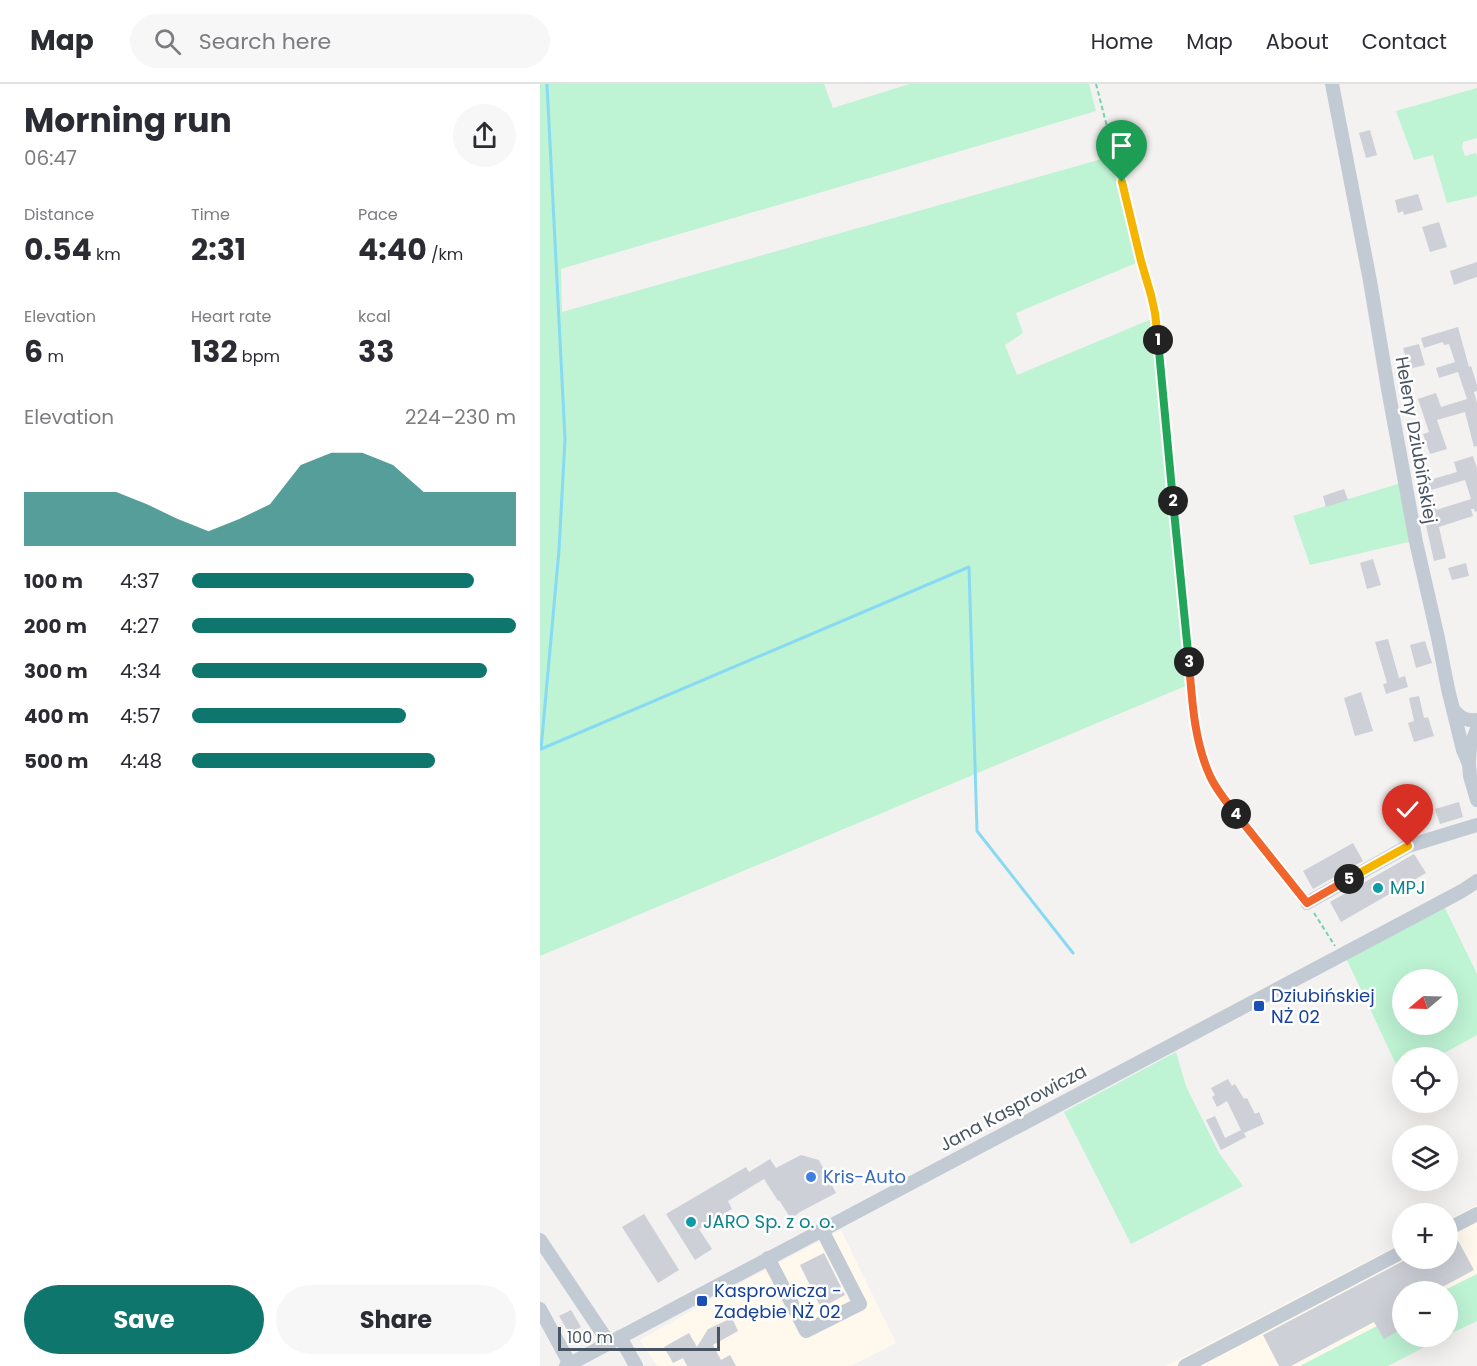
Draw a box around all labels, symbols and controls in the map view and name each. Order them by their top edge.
search box [130,14,550,68]
text: Map [30,21,94,60]
icon: search [151,25,184,58]
text: Search here [199,26,331,57]
text: Home [1091,27,1153,56]
text: Map [1186,27,1233,56]
text: About [1266,27,1329,56]
text: Contact [1362,27,1447,56]
text: Morning run [24,97,232,144]
button: share [453,104,516,167]
pin [1096,120,1147,182]
icon: arrive [1105,129,1138,162]
text: 06:47 [24,144,77,172]
text: Distance [24,203,94,226]
text: Time [191,203,230,226]
text: Pace [358,203,398,226]
text: 0.54 [24,228,92,271]
text: 2:31 [191,228,246,271]
text: 4:40 [358,228,427,271]
text: km [92,243,121,266]
text: /km [427,243,463,266]
text: Elevation [24,305,96,328]
text: Heart rate [191,305,271,328]
text: kcal [358,305,391,328]
pin: 1 [1143,325,1173,355]
text: 1 [1155,328,1161,351]
text: 6 [24,330,43,373]
text: 132 [191,330,238,373]
text: 33 [358,330,394,373]
text: m [43,345,64,368]
text: bpm [238,345,280,368]
street label: Heleny Dziubińskiej [1389,354,1444,525]
text: Elevation [24,403,114,431]
text: 224–230 m [405,403,516,431]
pin: 2 [1158,486,1188,516]
text: 2 [1168,489,1178,512]
text: 100 m [24,567,83,595]
text: 4:37 [120,567,160,595]
text: 200 m [24,612,87,640]
text: 4:27 [120,612,159,640]
pin: 3 [1174,647,1204,677]
text: 3 [1184,650,1194,673]
text: 300 m [24,657,88,685]
text: 4:34 [120,657,161,685]
text: 400 m [24,702,89,730]
text: 4:57 [120,702,160,730]
text: 500 m [24,747,89,775]
text: 4:48 [120,747,162,775]
pin [1382,784,1433,846]
icon: check [1391,793,1424,826]
pin: 4 [1221,799,1251,829]
text: 4 [1231,802,1241,825]
pin: 5 [1334,864,1364,894]
text: 5 [1344,867,1354,890]
place label: MPJ [1390,875,1425,900]
marker: MPJ [1371,881,1385,895]
north arrow [1392,969,1458,1035]
map controls [1392,969,1458,1347]
place label: Dziubińskiej NŻ 02 [1271,983,1375,1029]
marker: Dziubińskiej NŻ 02 [1252,999,1266,1013]
button: locate [1392,1047,1458,1113]
street label: Jana Kasprowicza [935,1058,1091,1157]
button: layers [1392,1125,1458,1191]
place label: Kris-Auto [823,1164,906,1189]
marker: Kris-Auto [804,1170,818,1184]
button: + [1392,1203,1458,1269]
place label: JARO Sp. z o. o. [703,1209,834,1234]
marker: JARO Sp. z o. o. [684,1215,698,1229]
place label: Kasprowicza - Zadębie NŻ 02 [714,1278,842,1324]
button: − [1392,1281,1458,1347]
button: Save [24,1285,264,1354]
button: Share [276,1285,516,1354]
marker: Kasprowicza - Zadębie NŻ 02 [695,1294,709,1308]
scale bar [558,1324,720,1352]
text: 100 m [567,1326,613,1349]

